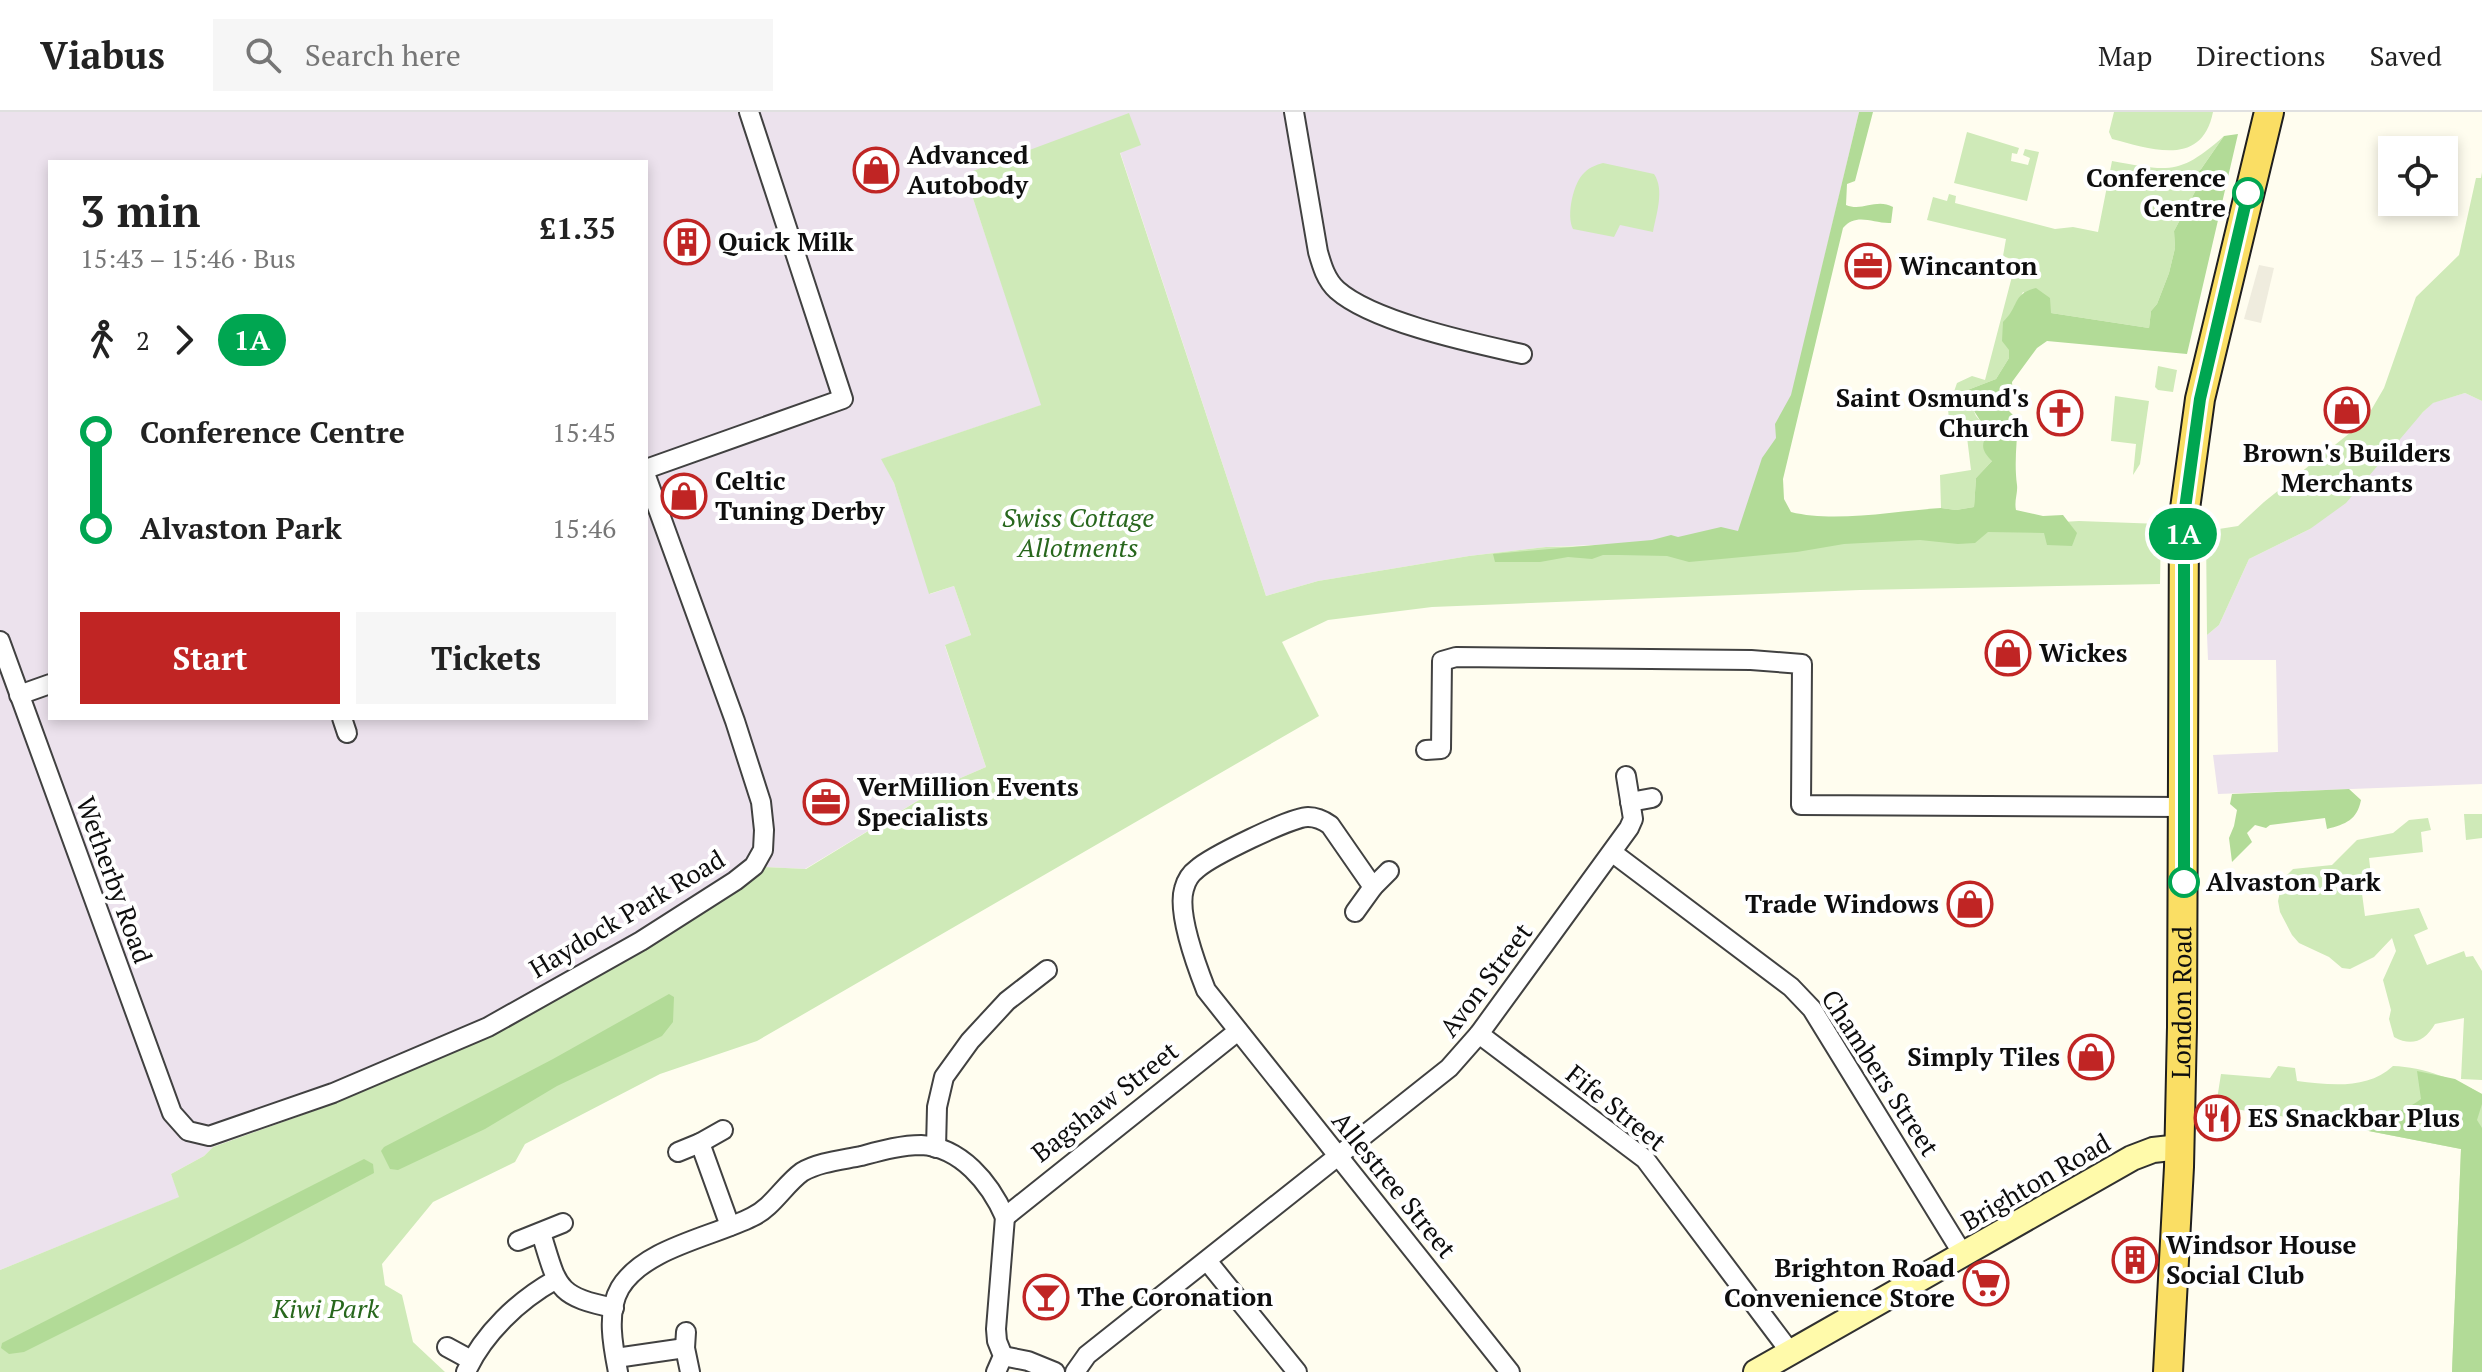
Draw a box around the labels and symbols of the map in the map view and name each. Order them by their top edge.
place label: Advanced Autobody [907,137,1029,201]
shop icon: Advanced Autobody [852,146,900,194]
place label: Conference Centre [2086,160,2226,224]
marker: Conference Centre [2233,178,2263,208]
building icon: Quick Milk [663,218,711,266]
place label: Quick Milk [718,224,855,258]
office icon: Wincanton [1844,242,1892,290]
place label: Wincanton [1899,248,2038,282]
place label: Saint Osmund's Church [1836,380,2029,444]
shop icon: Brown's Builders Merchants [2323,386,2371,434]
church icon: Saint Osmund's Church [2036,389,2084,437]
place label: Brown's Builders Merchants [2243,435,2451,499]
place label: Celtic Tuning Derby [715,463,886,527]
shop icon: Celtic Tuning Derby [660,472,708,520]
park label: Swiss Cottage Allotments [1002,500,1154,564]
line badge: 1A [2147,508,2219,560]
shop icon: Wickes [1984,629,2032,677]
place label: Wickes [2039,635,2128,669]
place label: VerMillion Events Specialists [857,769,1079,833]
office icon: VerMillion Events Specialists [802,778,850,826]
street label: Wetherby Road [69,792,161,968]
street label: Haydock Park Road [523,841,730,985]
place label: Alvaston Park [2206,864,2382,898]
marker: Alvaston Park [2169,867,2199,897]
shop icon: Trade Windows [1946,880,1994,928]
place label: Trade Windows [1745,886,1939,920]
street label: Avon Street [1431,915,1539,1043]
street label: London Road [2163,926,2198,1079]
street label: Chambers Street [1814,983,1948,1162]
street label: Bagshaw Street [1024,1033,1185,1169]
shop icon: Simply Tiles [2067,1033,2115,1081]
place label: Simply Tiles [1907,1039,2060,1073]
street label: Fife Street [1560,1057,1674,1158]
restaurant icon: ES Snackbar Plus [2193,1094,2241,1142]
place label: ES Snackbar Plus [2248,1100,2460,1134]
street label: Allestree Street [1325,1104,1465,1265]
street label: Brighton Road [1955,1125,2116,1237]
place label: Windsor House Social Club [2166,1227,2357,1291]
building icon: Windsor House Social Club [2111,1236,2159,1284]
place label: Brighton Road Convenience Store [1724,1250,1955,1314]
supermarket icon: Brighton Road Convenience Store [1962,1259,2010,1307]
bar icon: The Coronation [1022,1273,1070,1321]
place label: The Coronation [1077,1279,1273,1313]
park label: Kiwi Park [272,1291,380,1325]

